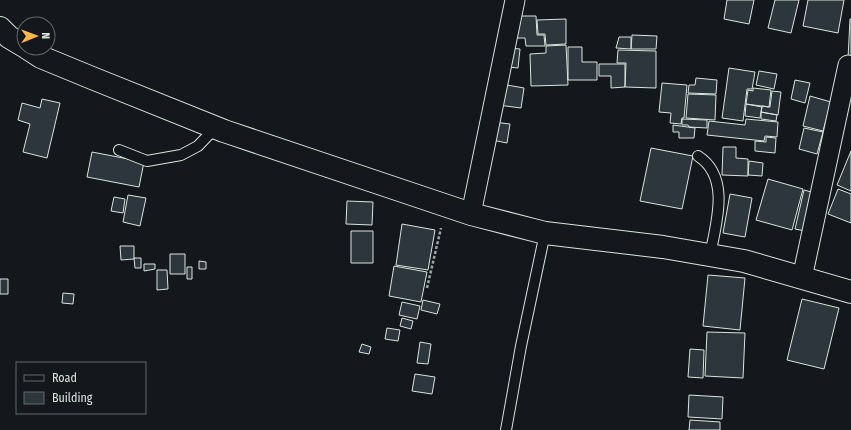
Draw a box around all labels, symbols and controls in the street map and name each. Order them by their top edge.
north arrow [16,16,56,56]
text: N [39,32,52,39]
legend [16,362,146,414]
text: Road [52,371,77,385]
text: Building [52,391,93,405]

